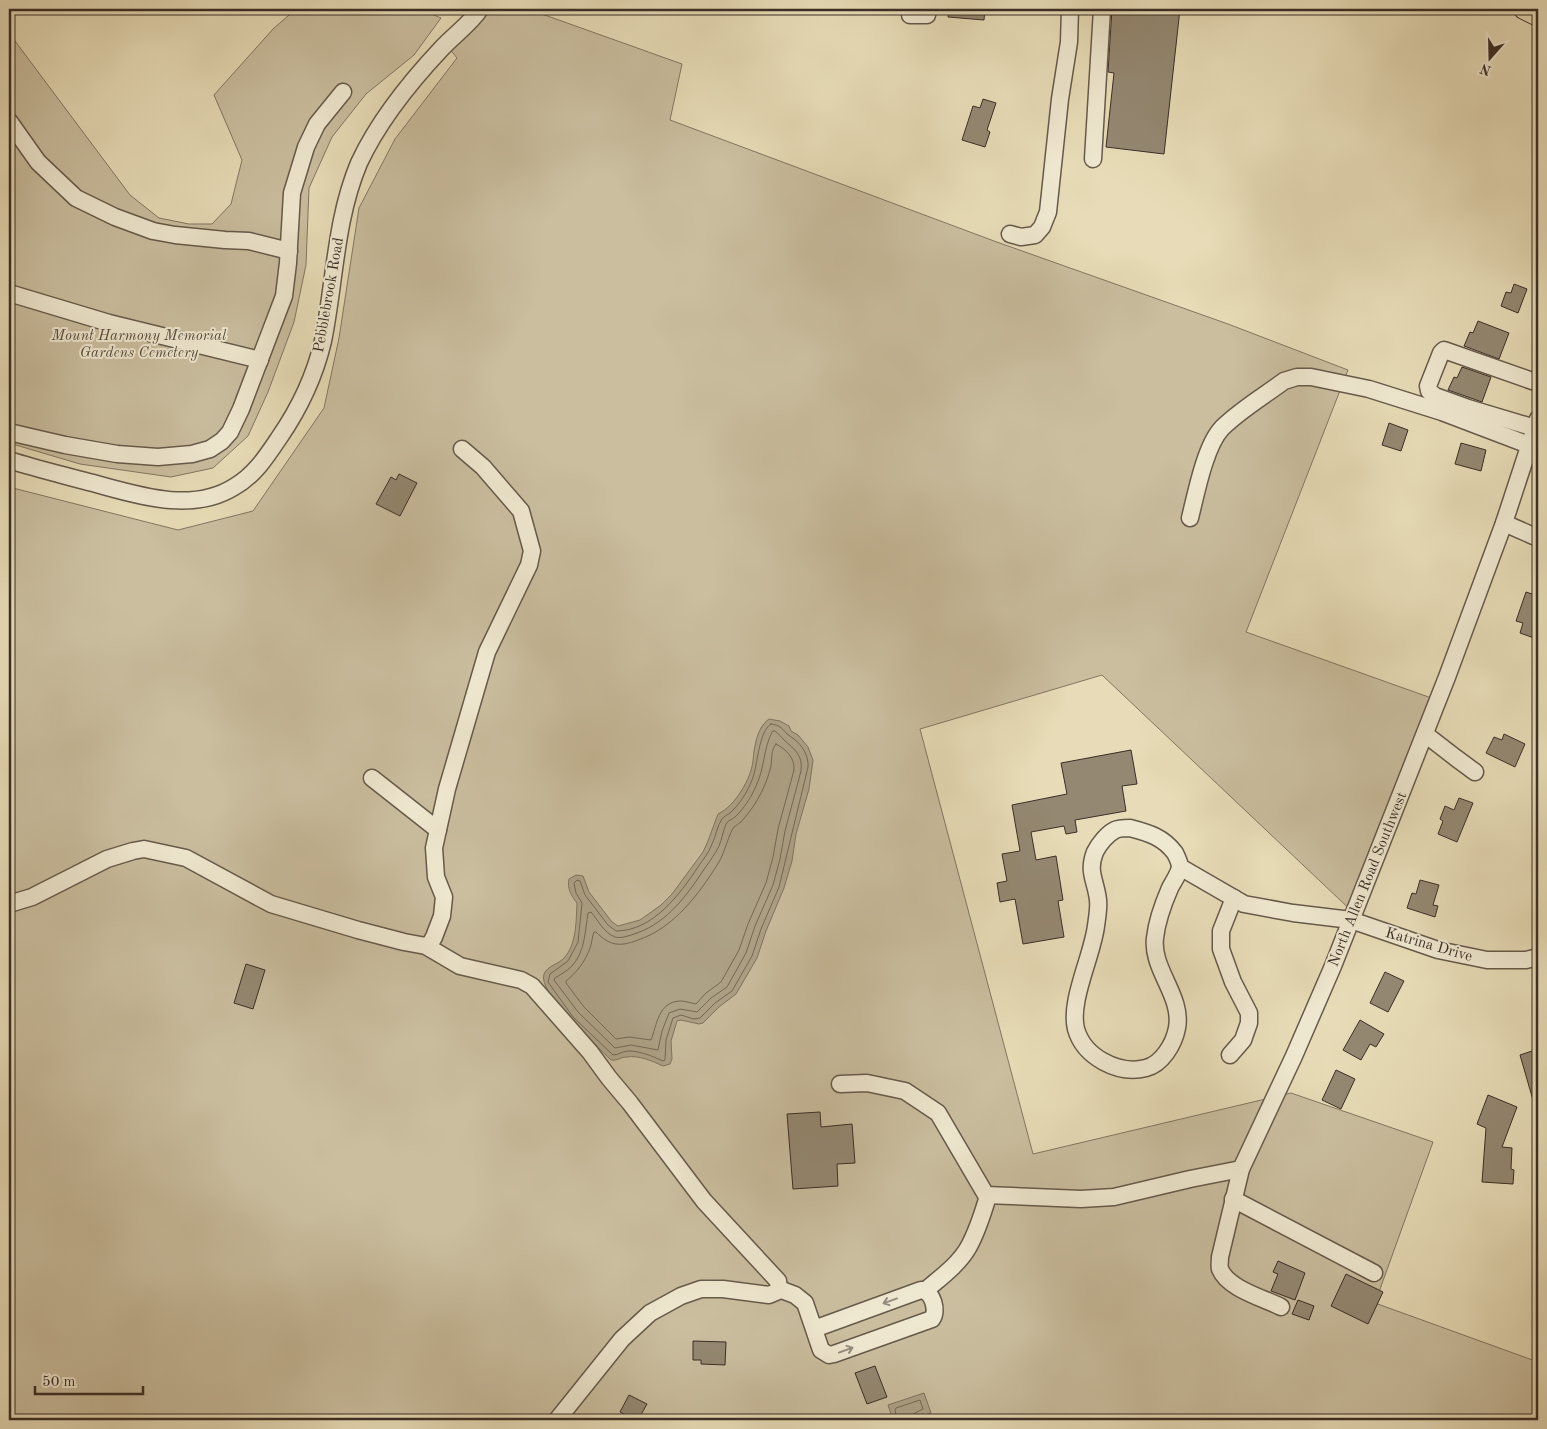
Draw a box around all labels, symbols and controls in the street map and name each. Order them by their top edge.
north arrow [1464,32,1514,82]
text: N [1478,61,1493,78]
street label: Pebblebrook Road [312,236,347,354]
park label: Mount Harmony Memorial Gardens Cemetery [51,329,227,361]
street label: North Allen Road Southwest [1326,790,1410,969]
street label: Katrina Drive [1383,926,1474,965]
one-way arrow [883,1297,899,1306]
one-way arrow [837,1345,853,1354]
scale bar [35,1364,142,1396]
text: 50 m [42,1375,76,1390]

